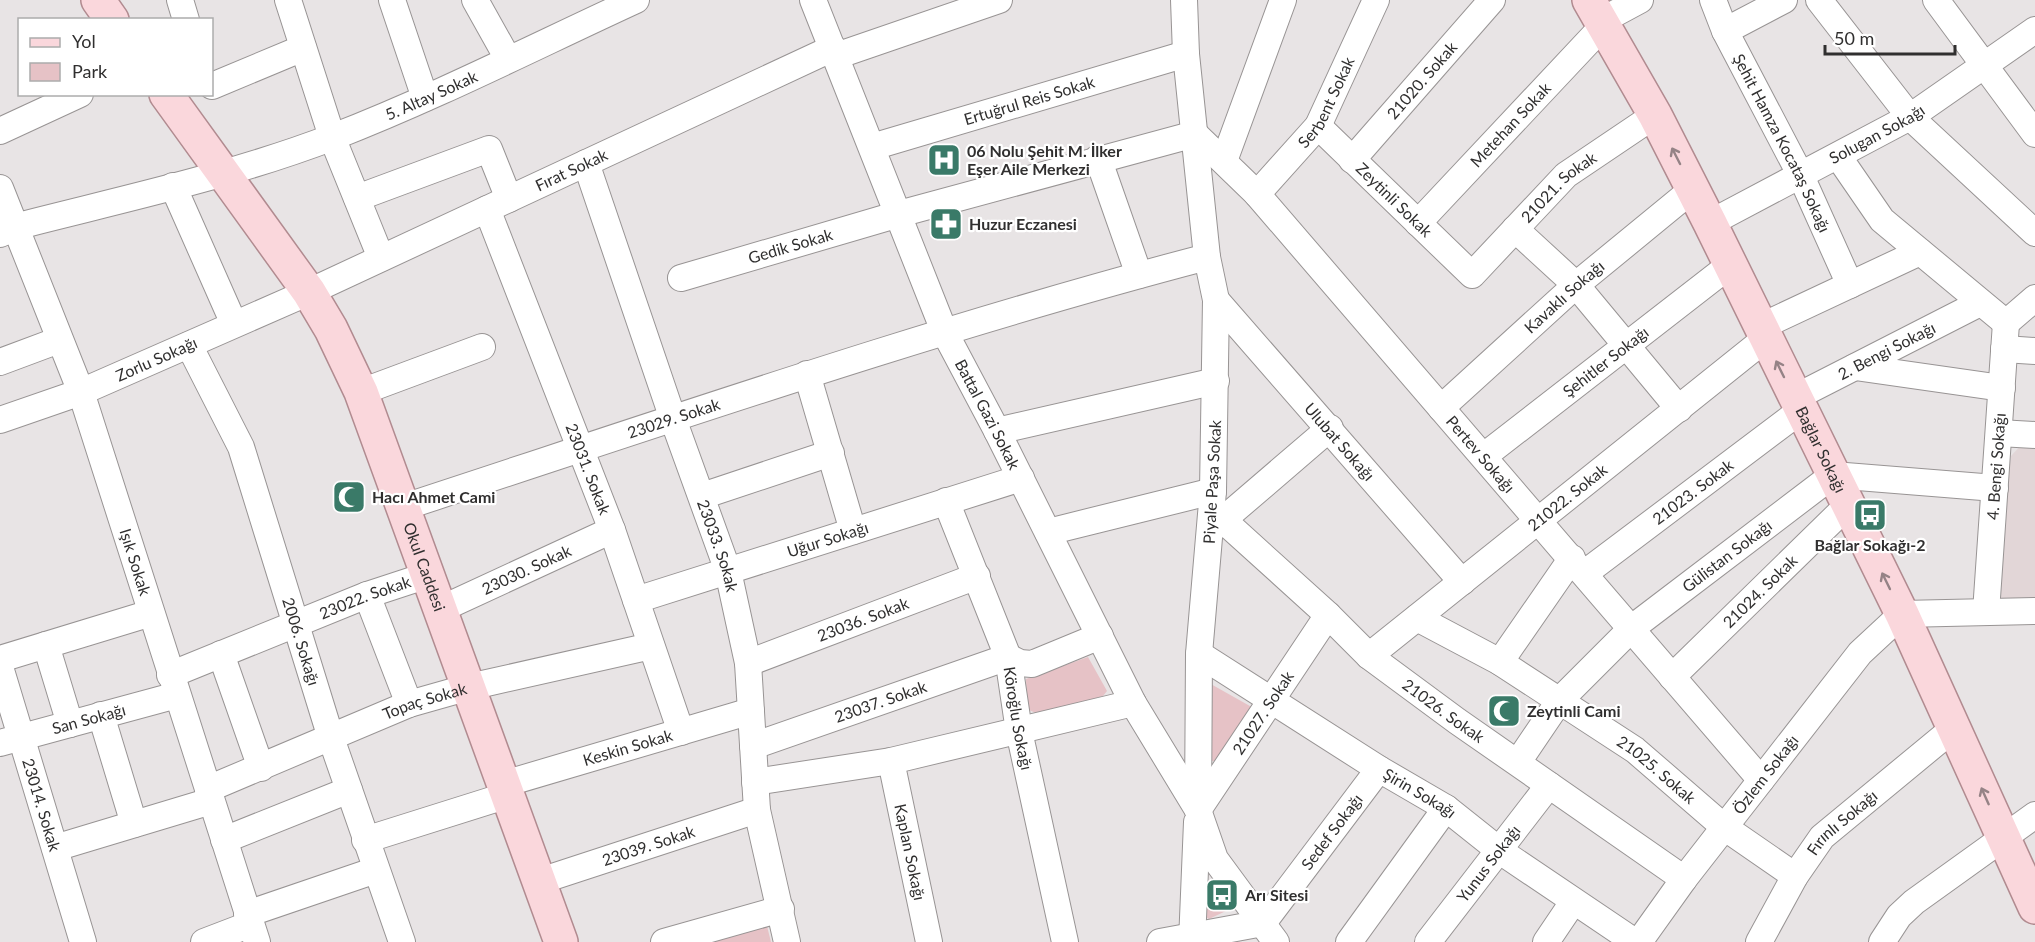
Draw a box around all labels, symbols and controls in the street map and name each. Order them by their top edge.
legend [18,18,213,96]
scale bar [1825,18,1956,56]
text: 50 m [1834,27,1874,49]
text: Yol [72,30,96,52]
street label: 21020. Sokak [1383,37,1461,122]
street label: Şehit Hamza Kocataş Sokağı [1730,50,1835,235]
street label: Serbent Sokak [1293,53,1358,151]
text: Park [72,60,108,82]
street label: 5. Altay Sokak [382,66,481,124]
street label: Ertuğrul Reis Sokak [962,71,1097,128]
street label: Metehan Sokak [1466,77,1555,171]
street label: Solugan Sokağı [1826,100,1928,167]
place label: 06 Nolu Şehit M. İlker Eşer Aile Merkezi [967,141,1122,178]
hospital icon: 06 Nolu Şehit M. İlker Eşer Aile Merkezi [926,142,962,178]
street label: Fırat Sokak [532,144,611,194]
street label: 21021. Sokak [1516,147,1600,226]
one-way arrow [1670,147,1682,165]
street label: Zeytinli Sokak [1353,158,1437,241]
pharmacy icon: Huzur Eczanesi [928,206,964,242]
place label: Huzur Eczanesi [969,214,1077,233]
street label: Gedik Sokak [746,224,836,267]
street label: Kavaklı Sokağı [1520,256,1608,337]
street label: 2. Bengi Sokağı [1834,317,1938,383]
street label: Şehitler Sokağı [1559,322,1652,400]
street label: Zorlu Sokağı [113,332,200,385]
street label: Battal Gazi Sokak [952,356,1025,473]
one-way arrow [1773,361,1785,379]
street label: 23029. Sokak [625,393,723,442]
street label: Ulubat Sokağı [1301,399,1379,484]
street label: Bağlar Sokağı [1792,403,1851,495]
street label: Pertev Sokağı [1443,411,1519,496]
street label: 4. Bengi Sokağı [1982,412,2009,520]
street label: Piyale Paşa Sokak [1199,419,1224,544]
street label: 23031. Sokak [562,421,615,518]
street label: 21023. Sokak [1648,454,1737,528]
street label: 21022. Sokak [1523,459,1611,534]
mosque icon: Hacı Ahmet Cami [331,479,367,515]
place label: Hacı Ahmet Cami [372,487,495,506]
street label: 23033. Sokak [694,497,742,594]
bus stop icon: Bağlar Sokağı-2 [1852,497,1888,533]
street label: Gülistan Sokağı [1678,515,1775,596]
street label: Uğur Sokağı [784,517,870,561]
street label: Okul Caddesi [400,519,450,614]
street label: Işık Sokak [116,526,156,599]
place label: Bağlar Sokağı-2 [1815,535,1925,554]
street label: 23030. Sokak [478,540,575,598]
street label: 21024. Sokak [1719,550,1801,631]
street label: 23022. Sokak [316,571,414,622]
one-way arrow [1879,572,1891,590]
street label: 23036. Sokak [814,593,912,645]
street label: 2006. Sokağı [279,595,324,688]
street label: Köroğlu Sokağı [1001,665,1037,772]
street label: 21027. Sokak [1228,666,1298,758]
street label: 21026. Sokak [1399,674,1489,747]
street label: 23037. Sokak [832,676,930,726]
street label: Topaç Sokak [379,678,469,723]
mosque icon: Zeytinli Cami [1486,693,1522,729]
street label: San Sokağı [50,699,128,737]
place label: Zeytinli Cami [1527,701,1621,720]
street label: Keskin Sokak [581,725,675,769]
street label: 21025. Sokak [1614,731,1700,808]
street label: Özlem Sokağı [1728,731,1802,818]
street label: 23014. Sokak [19,756,65,854]
street label: Şirin Sokağı [1380,764,1460,822]
street label: Fırınlı Sokağı [1802,786,1881,859]
one-way arrow [1978,788,1990,806]
street label: Sedef Sokağı [1297,790,1366,873]
street label: Kaplan Sokağı [891,802,930,902]
street label: 23039. Sokak [599,821,698,869]
street label: Yunus Sokağı [1452,821,1524,906]
bus stop icon: Arı Sitesi [1204,877,1240,913]
place label: Arı Sitesi [1244,885,1308,904]

